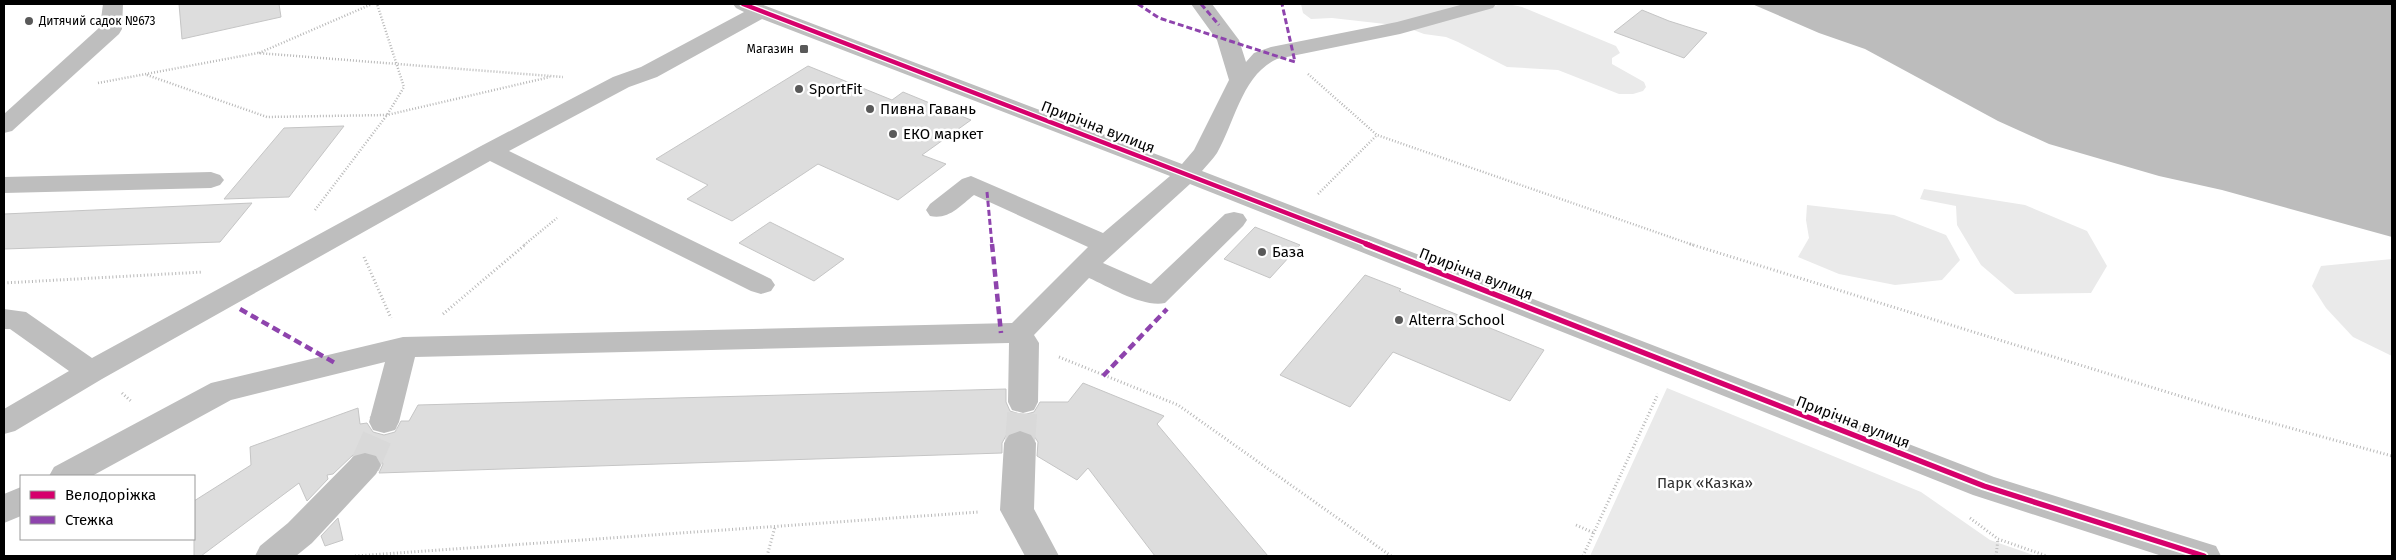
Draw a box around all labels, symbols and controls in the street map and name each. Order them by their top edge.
place label: Дитячий садок №673 [38,14,156,28]
marker: Дитячий садок №673 [23,15,35,27]
place label: Магазин [747,42,794,56]
marker: Магазин [798,43,810,55]
place label: SportFit [809,80,863,98]
marker: SportFit [793,83,805,95]
street label: Прирічна вулиця [1038,97,1158,157]
place label: Пивна Гавань [880,100,976,118]
marker: Пивна Гавань [864,103,876,115]
place label: ЕКО маркет [903,125,984,143]
marker: ЕКО маркет [887,128,899,140]
place label: База [1272,243,1304,261]
street label: Прирічна вулиця [1416,244,1536,304]
marker: База [1256,246,1268,258]
place label: Alterra School [1409,311,1505,329]
marker: Alterra School [1393,314,1405,326]
street label: Прирічна вулиця [1793,392,1913,452]
park label: Парк «Казка» [1657,474,1753,492]
legend [20,475,195,540]
text: Велодоріжка [65,486,156,504]
text: Стежка [65,511,114,529]

